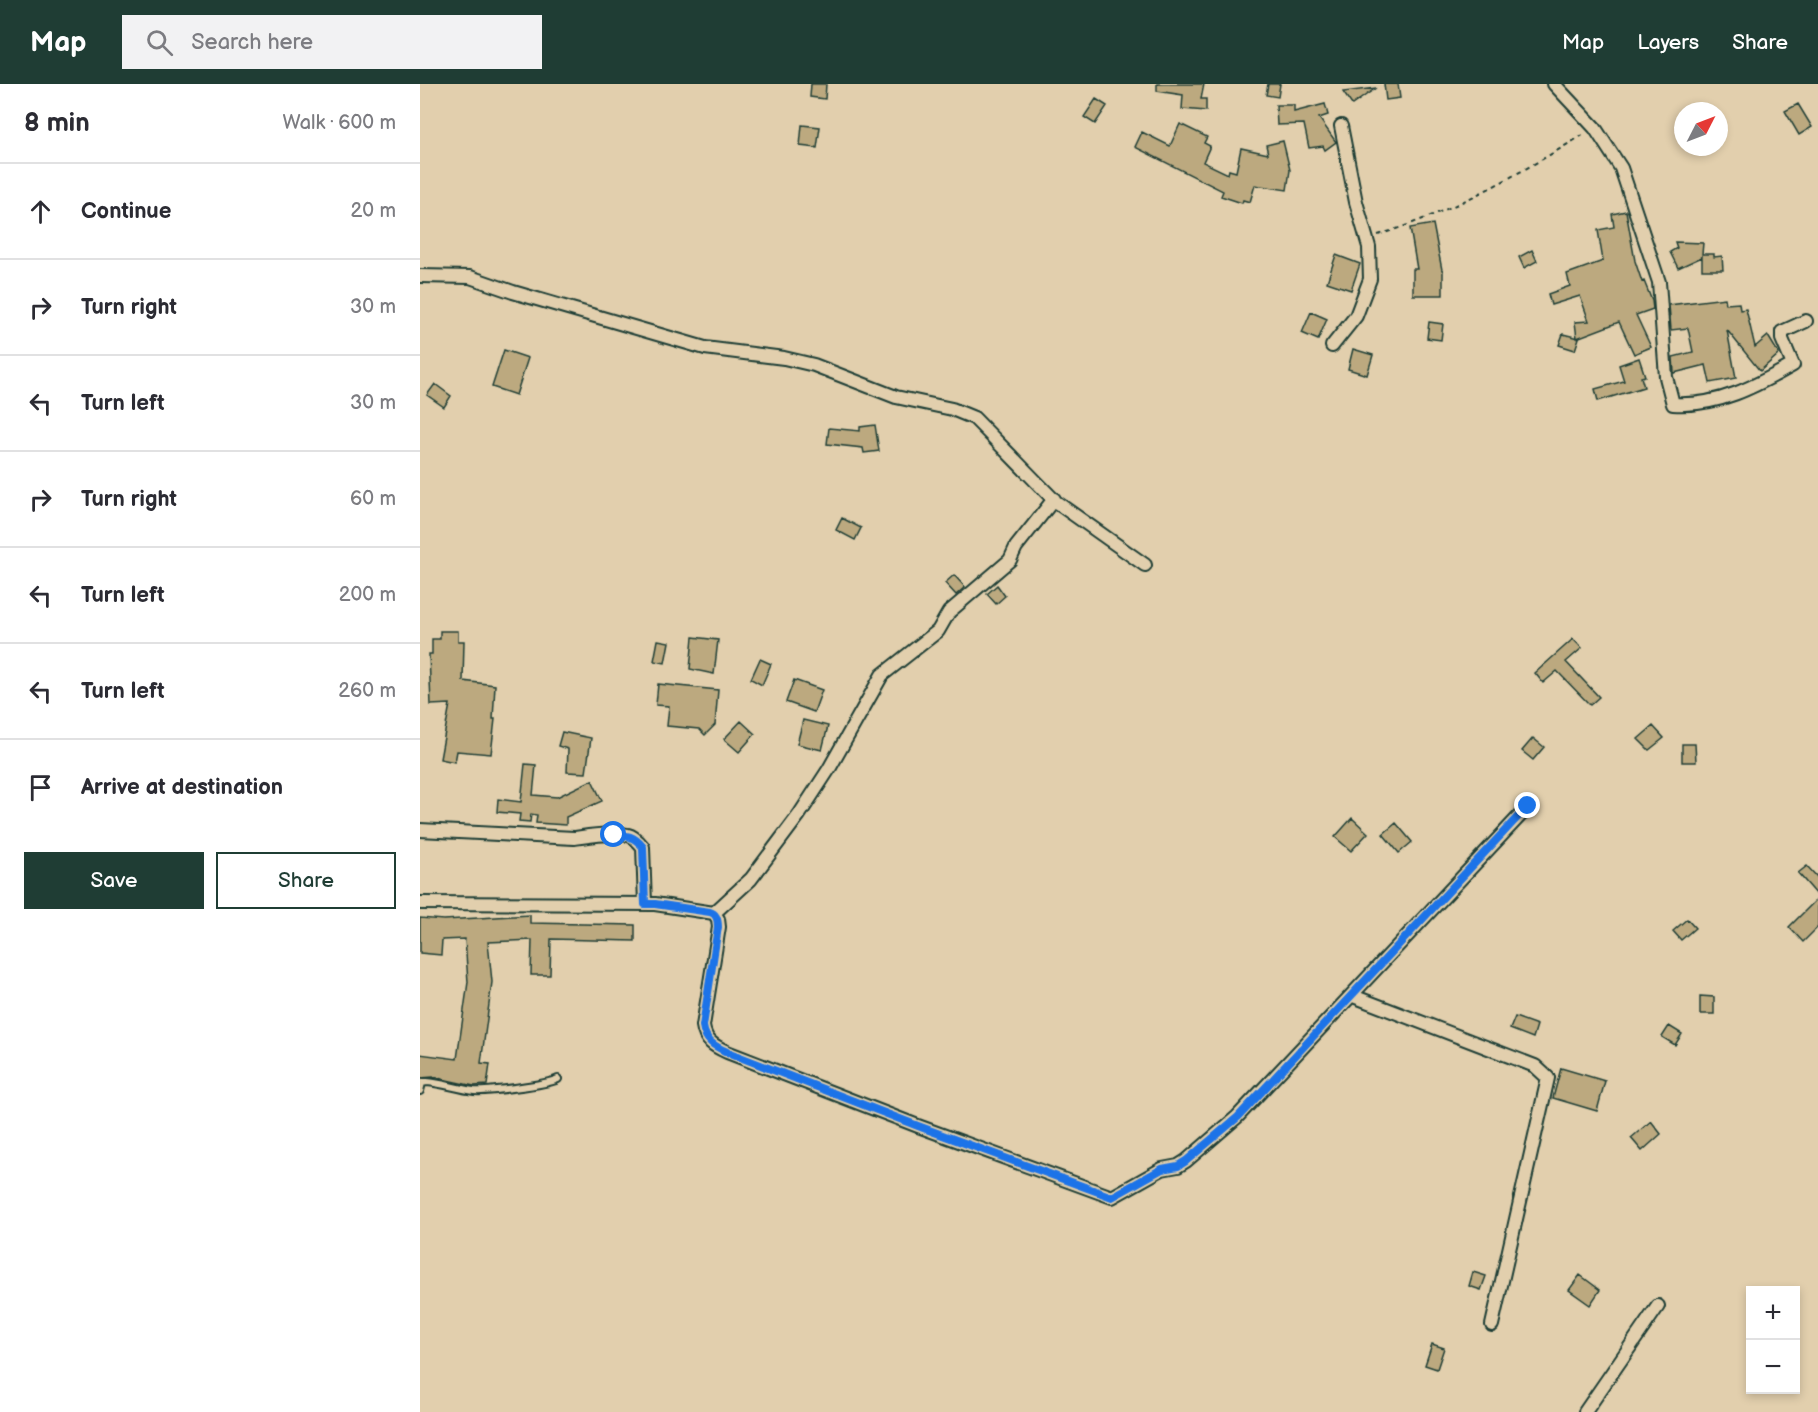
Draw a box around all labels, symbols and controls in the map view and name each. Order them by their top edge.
search box [122,15,542,69]
text: Map [30,26,86,59]
icon: search [143,26,176,59]
text: Search here [191,29,313,56]
text: Map [1562,30,1604,55]
text: Layers [1637,30,1699,55]
text: Share [1732,30,1788,55]
north arrow [1674,102,1728,156]
text: 8 min [24,108,90,139]
text: Walk · 600 m [283,111,396,135]
icon: ahead [24,195,57,228]
text: Continue [81,198,171,225]
text: 20 m [351,199,396,223]
icon: right [24,291,57,324]
text: Turn right [81,294,177,321]
text: 30 m [350,295,396,319]
icon: left [24,387,57,420]
text: Turn left [81,390,165,417]
text: 30 m [350,391,396,415]
icon: right [24,483,57,516]
text: Turn right [81,486,177,513]
text: 60 m [350,487,396,511]
icon: left [24,579,57,612]
text: Turn left [81,582,165,609]
text: 200 m [339,583,396,607]
icon: left [24,675,57,708]
text: Turn left [81,678,165,705]
text: 260 m [338,679,396,703]
icon: arrive [24,771,57,804]
text: Arrive at destination [81,774,283,801]
route end [1514,792,1540,818]
route start [600,821,626,847]
button: Save [24,852,204,909]
button: Share [216,852,396,909]
map controls [1746,1286,1800,1394]
button: + [1746,1286,1800,1340]
button: − [1746,1340,1800,1394]

